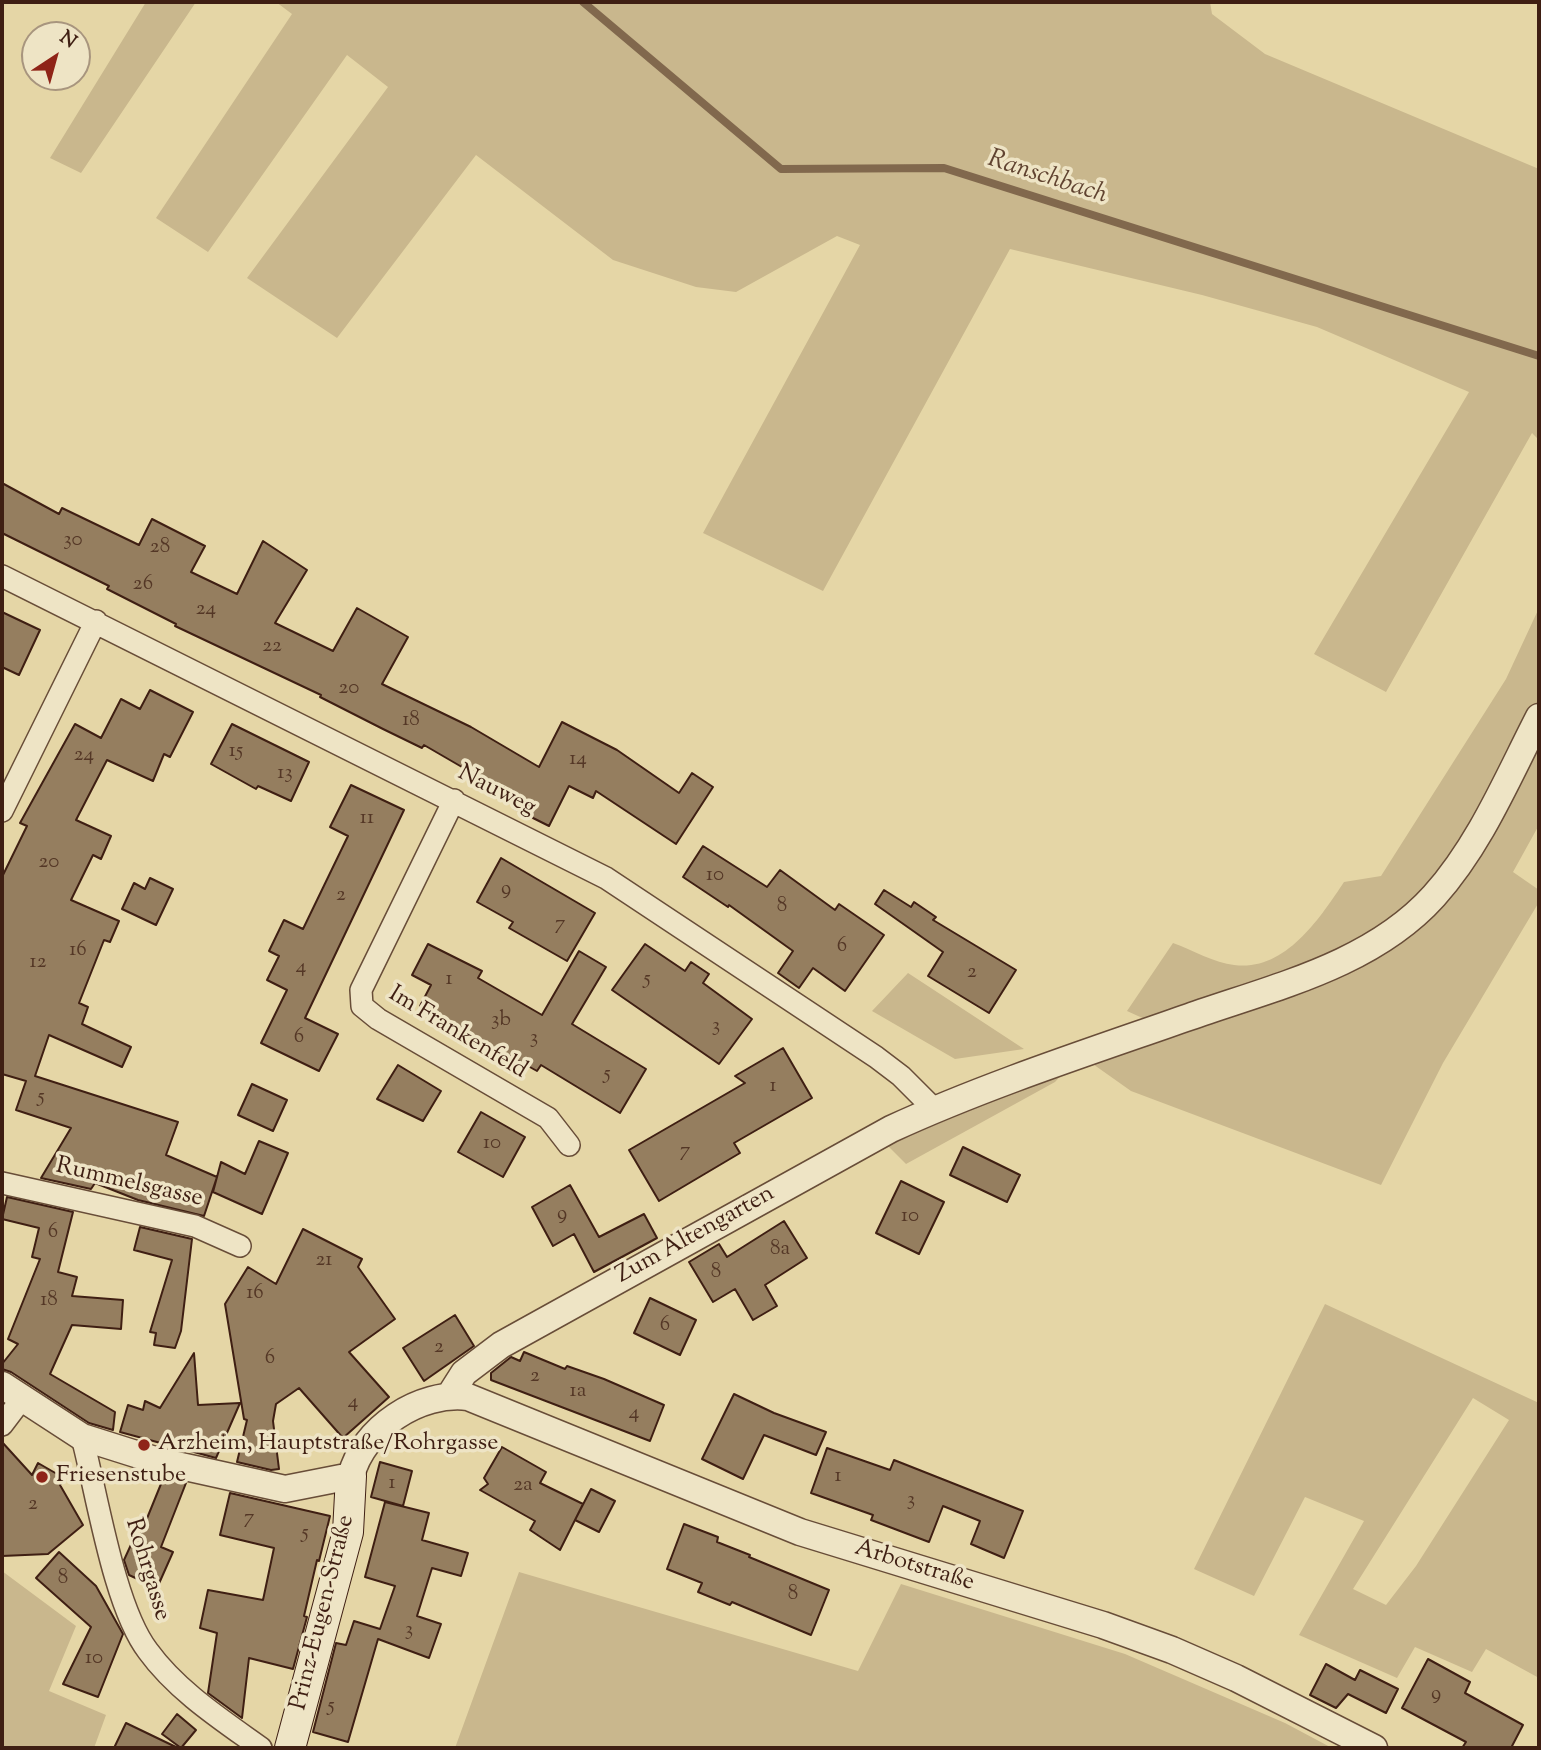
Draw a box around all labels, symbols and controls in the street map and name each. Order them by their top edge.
north arrow [21,21,91,91]
text: N [53,25,82,56]
water label: Ranschbach [983,145,1111,213]
house number: 30 [63,528,83,554]
house number: 28 [150,535,170,561]
house number: 26 [133,572,153,598]
house number: 24 [196,597,216,623]
house number: 22 [262,634,282,660]
house number: 20 [339,676,359,702]
house number: 18 [402,708,420,734]
house number: 15 [229,739,243,765]
house number: 24 [74,743,94,769]
house number: 14 [569,747,587,773]
street label: Nauweg [452,760,540,824]
house number: 13 [277,761,293,787]
house number: 11 [360,806,374,832]
house number: 20 [39,850,59,876]
house number: 10 [706,863,724,889]
house number: 9 [501,877,511,903]
house number: 2 [336,883,346,909]
house number: 8 [777,894,787,920]
house number: 7 [555,912,565,938]
house number: 6 [837,934,847,960]
house number: 16 [69,938,87,964]
house number: 12 [30,950,46,976]
house number: 4 [296,955,306,981]
house number: 2 [967,960,977,986]
house number: 1 [445,967,453,993]
house number: 5 [643,967,651,993]
street label: Im Frankenfeld [382,981,532,1087]
house number: 3b [491,1008,511,1034]
house number: 3 [712,1014,720,1040]
house number: 6 [294,1025,304,1051]
house number: 3 [530,1026,538,1052]
house number: 5 [603,1062,611,1088]
house number: 1 [769,1074,777,1100]
house number: 5 [37,1085,45,1111]
house number: 10 [483,1131,501,1157]
house number: 7 [680,1139,690,1165]
street label: Rummelsgasse [53,1153,205,1215]
street label: Zum Altengarten [612,1181,780,1291]
house number: 9 [557,1202,567,1228]
house number: 10 [901,1204,919,1230]
house number: 6 [48,1220,58,1246]
house number: 8a [770,1237,790,1263]
house number: 21 [316,1248,332,1274]
house number: 8 [711,1260,721,1286]
house number: 16 [246,1281,264,1307]
house number: 18 [40,1288,58,1314]
house number: 6 [660,1313,670,1339]
house number: 2 [434,1335,444,1361]
house number: 6 [265,1346,275,1372]
house number: 2 [530,1364,540,1390]
house number: 1a [570,1379,586,1405]
house number: 4 [348,1390,358,1416]
house number: 4 [629,1401,639,1427]
place label: Arzheim, Hauptstraße/Rohrgasse [158,1431,498,1459]
marker: Arzheim, Hauptstraße/Rohrgasse [136,1437,152,1453]
place label: Friesenstube [56,1463,186,1491]
house number: 1 [834,1464,842,1490]
marker: Friesenstube [34,1469,50,1485]
house number: 1 [388,1471,396,1497]
house number: 2a [513,1473,533,1499]
house number: 3 [907,1488,915,1514]
house number: 2 [28,1492,38,1518]
house number: 7 [244,1506,254,1532]
street label: Prinz-Eugen-Straße [286,1512,362,1714]
street label: Rohrgasse [117,1515,175,1625]
house number: 5 [301,1521,309,1547]
street label: Arbotstraße [851,1535,977,1599]
house number: 8 [58,1566,68,1592]
house number: 8 [788,1582,798,1608]
house number: 3 [405,1618,413,1644]
house number: 10 [85,1646,103,1672]
house number: 9 [1431,1682,1441,1708]
house number: 5 [327,1694,335,1720]

